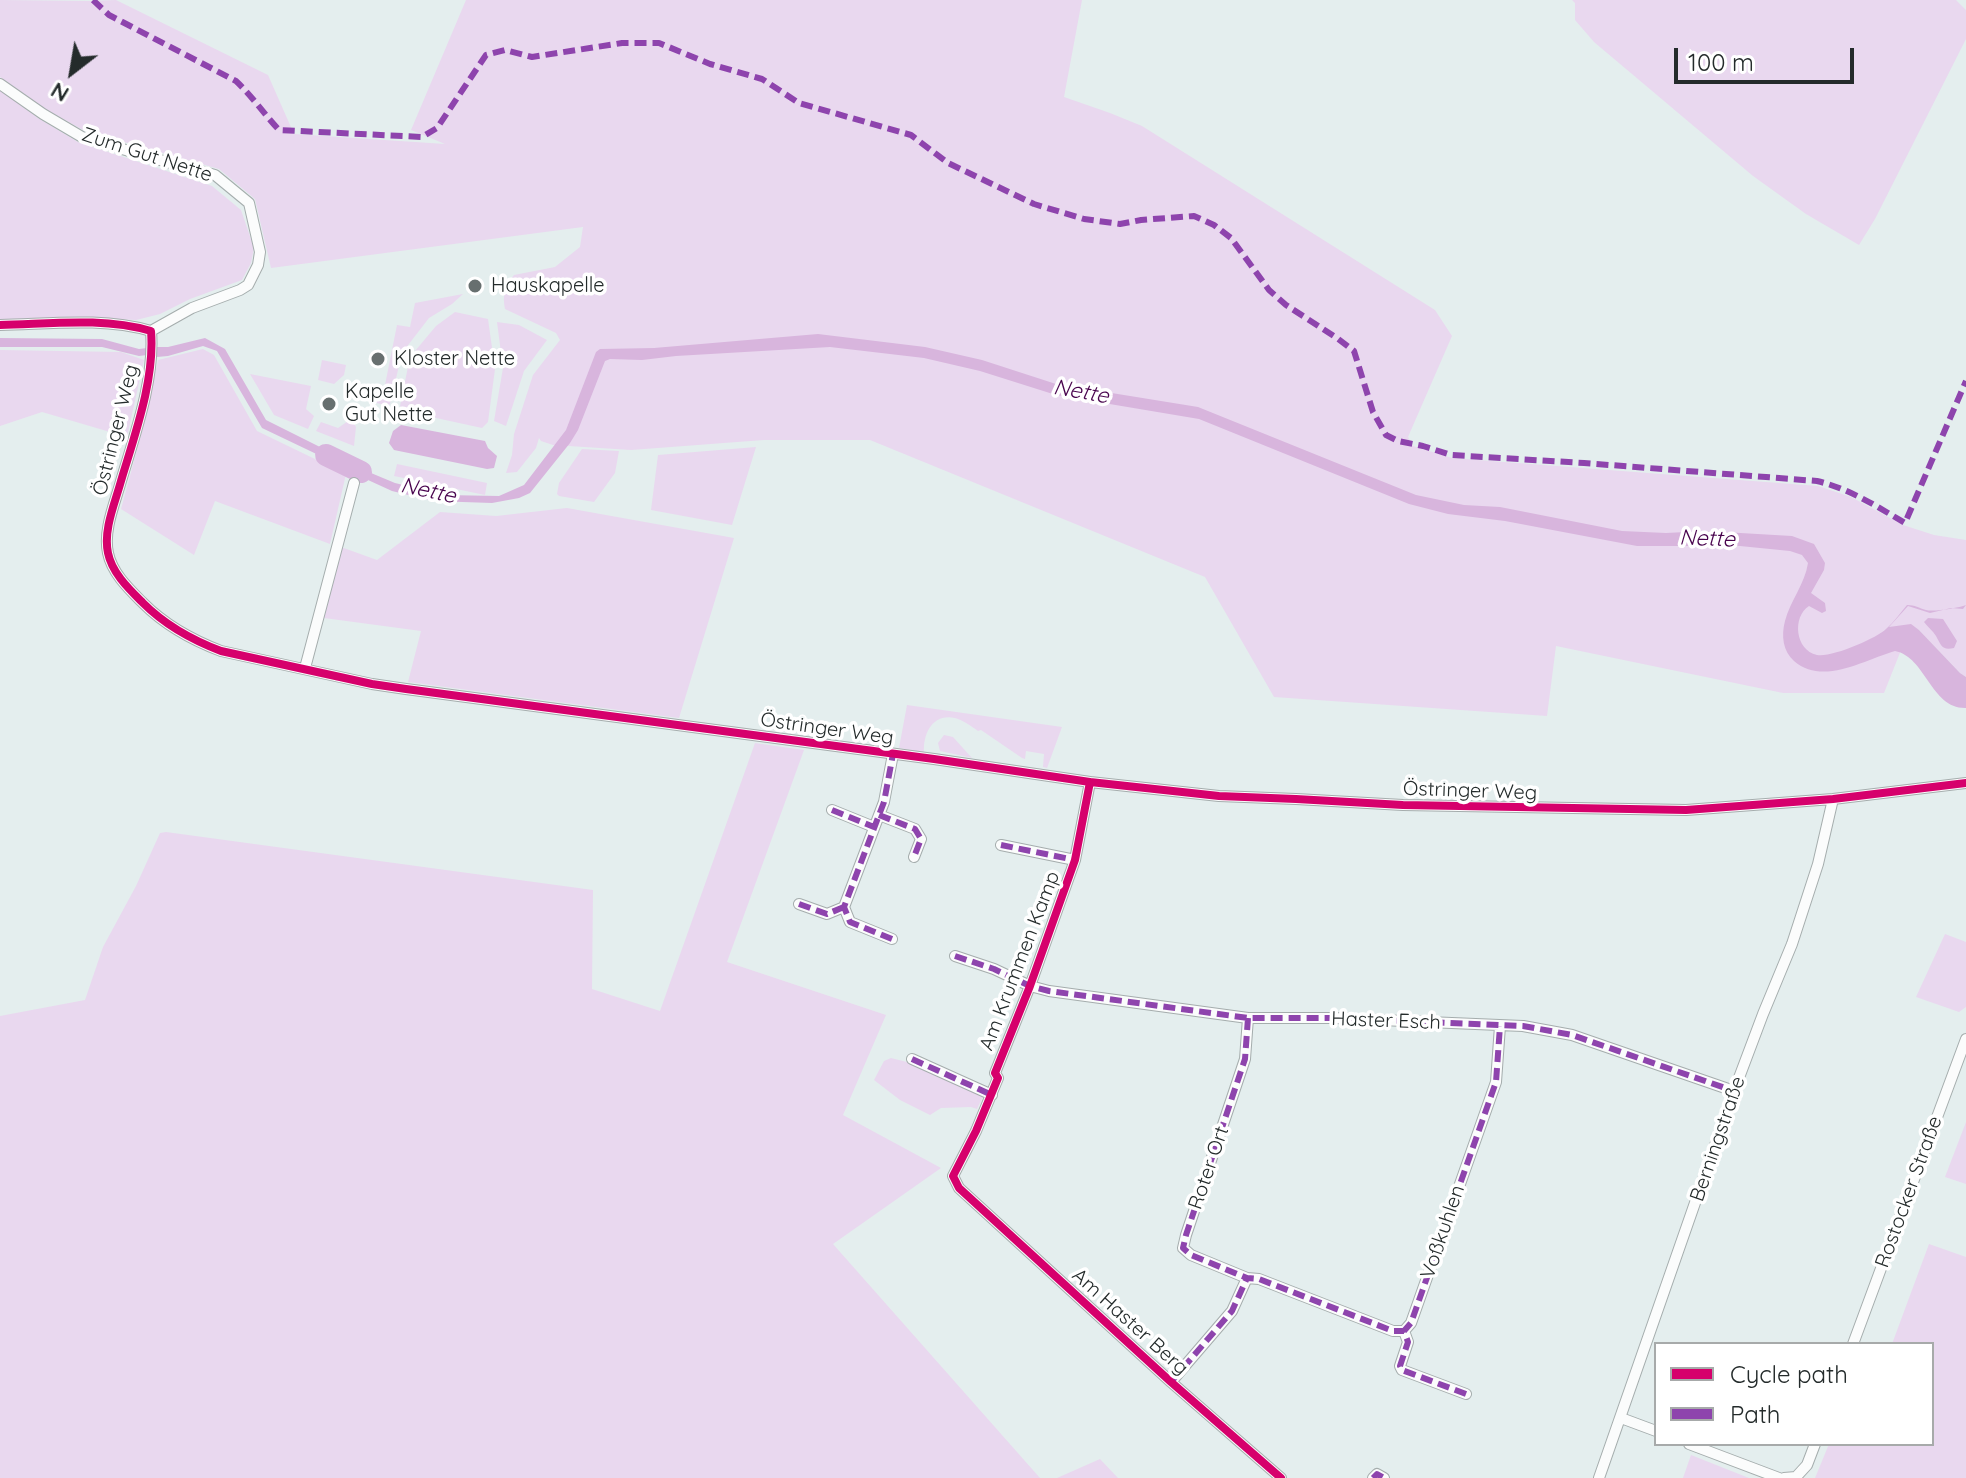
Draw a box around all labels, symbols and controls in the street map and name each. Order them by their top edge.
north arrow [32,32,112,112]
scale bar [1678,32,1858,82]
text: 100 m [1688,47,1754,77]
text: N [46,76,74,109]
street label: Zum Gut Nette [79,123,215,187]
place label: Hauskapelle [491,274,605,298]
marker: Hauskapelle [466,277,484,295]
place label: Kloster Nette [394,347,515,371]
marker: Kloster Nette [369,350,387,368]
street label: Östringer Weg [88,362,144,498]
water label: Nette [1051,374,1111,410]
place label: Kapelle Gut Nette [345,380,433,427]
marker: Kapelle Gut Nette [320,395,338,413]
water label: Nette [398,472,458,510]
water label: Nette [1679,525,1735,553]
street label: Östringer Weg [759,708,895,750]
street label: Östringer Weg [1402,777,1538,805]
street label: Am Krummen Kamp [975,868,1065,1054]
street label: Haster Esch [1331,1007,1441,1035]
street label: Berningstraße [1685,1073,1751,1205]
street label: Rostocker Straße [1870,1113,1948,1271]
street label: Roter Ort [1184,1123,1234,1213]
street label: Voßkuhlen [1416,1182,1470,1282]
street label: Am Haster Berg [1067,1264,1193,1380]
legend [1654,1342,1934,1446]
text: Cycle path [1730,1359,1848,1389]
text: Path [1730,1399,1781,1429]

